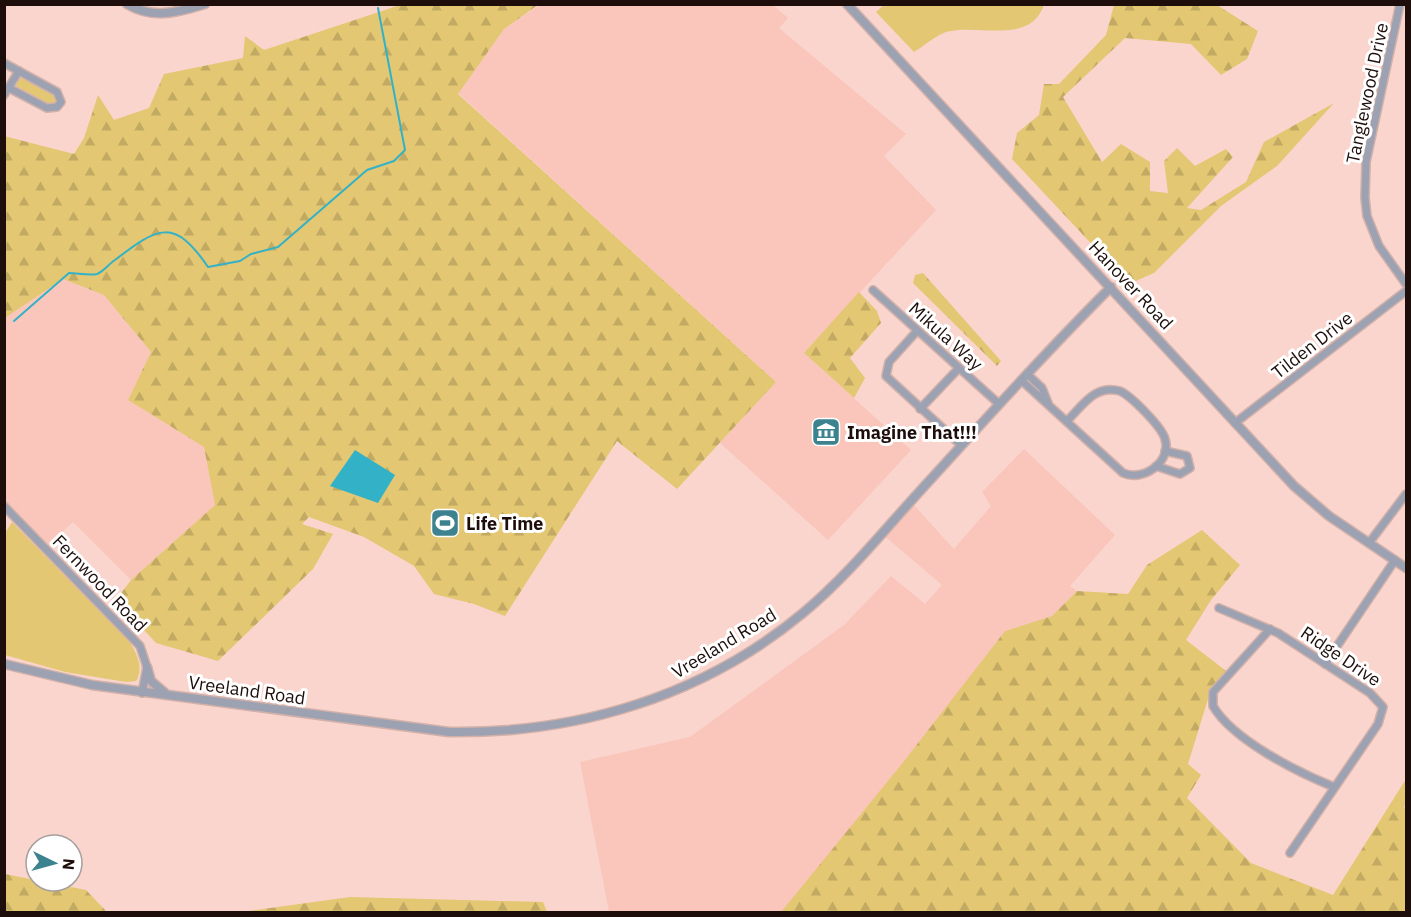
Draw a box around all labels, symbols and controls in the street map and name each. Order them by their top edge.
street label: Tanglewood Drive [1341,20,1393,166]
street label: Hanover Road [1084,236,1178,334]
street label: Mikula Way [904,297,988,375]
street label: Tilden Drive [1267,306,1357,384]
museum icon: Imagine That!!! [810,416,842,448]
place label: Imagine That!!! [847,421,977,444]
sports icon: Life Time [429,507,461,539]
place label: Life Time [466,512,543,535]
street label: Fernwood Road [48,530,152,636]
street label: Vreeland Road [668,603,780,683]
street label: Ridge Drive [1297,621,1386,691]
street label: Vreeland Road [187,670,307,710]
north arrow [24,833,84,893]
text: N [58,858,79,871]

